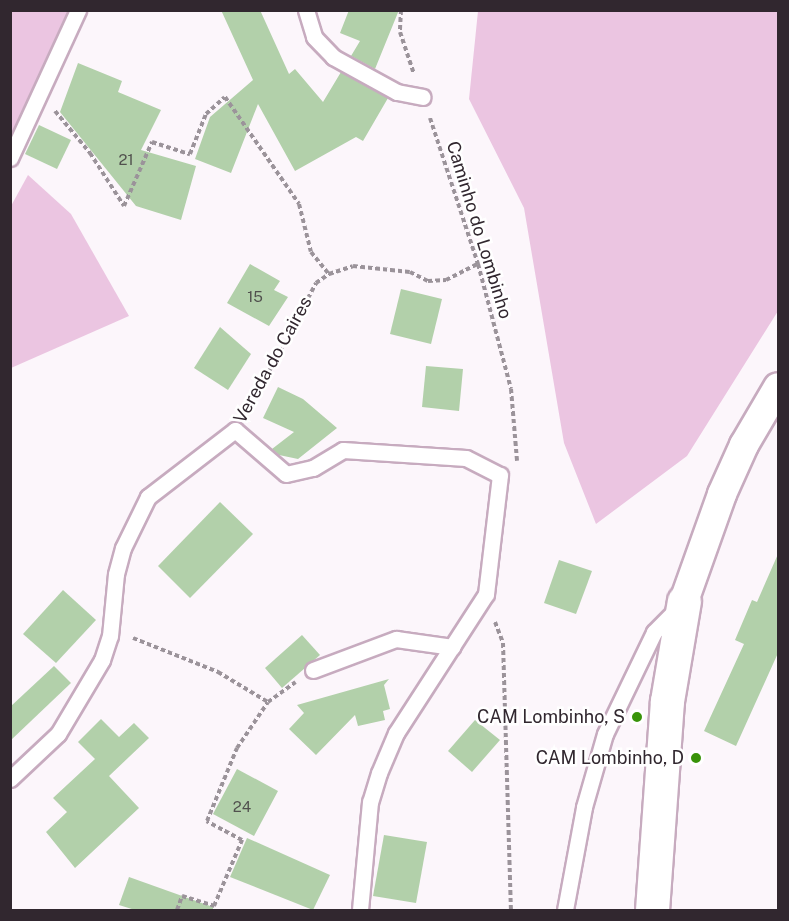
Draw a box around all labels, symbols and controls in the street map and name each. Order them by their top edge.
street label: Caminho do Lombinho [442,138,516,322]
house number: 21 [118,151,134,169]
house number: 15 [247,288,263,306]
street label: Vereda do Caires [229,293,317,427]
place label: CAM Lombinho, S [477,706,625,728]
marker: CAM Lombinho, S [630,710,644,724]
place label: CAM Lombinho, D [536,747,684,769]
marker: CAM Lombinho, D [689,751,703,765]
house number: 24 [233,798,251,816]

